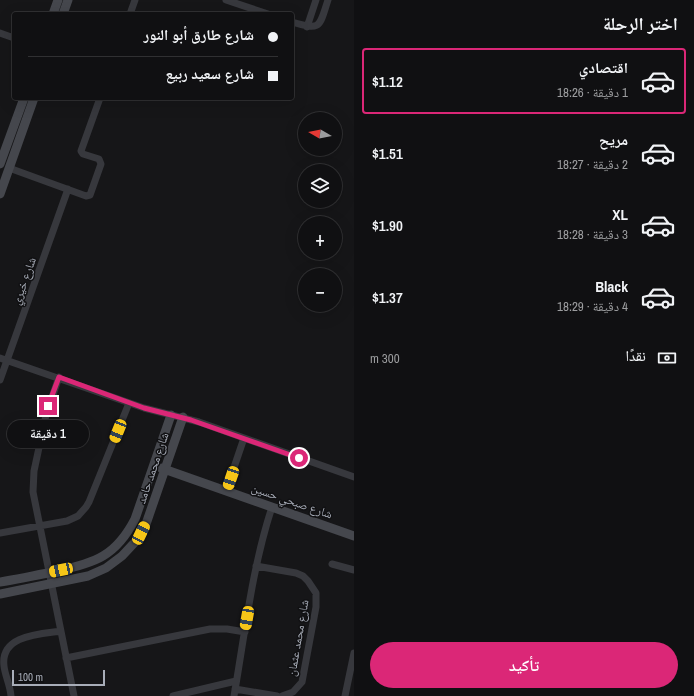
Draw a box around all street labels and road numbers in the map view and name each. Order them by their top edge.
street label: شارع خيري [8,255,42,308]
street label: شارع محمد حامد [133,430,173,506]
street label: شارع صبحي حسين [249,480,335,524]
street label: شارع محمد عثمان [283,598,313,678]

